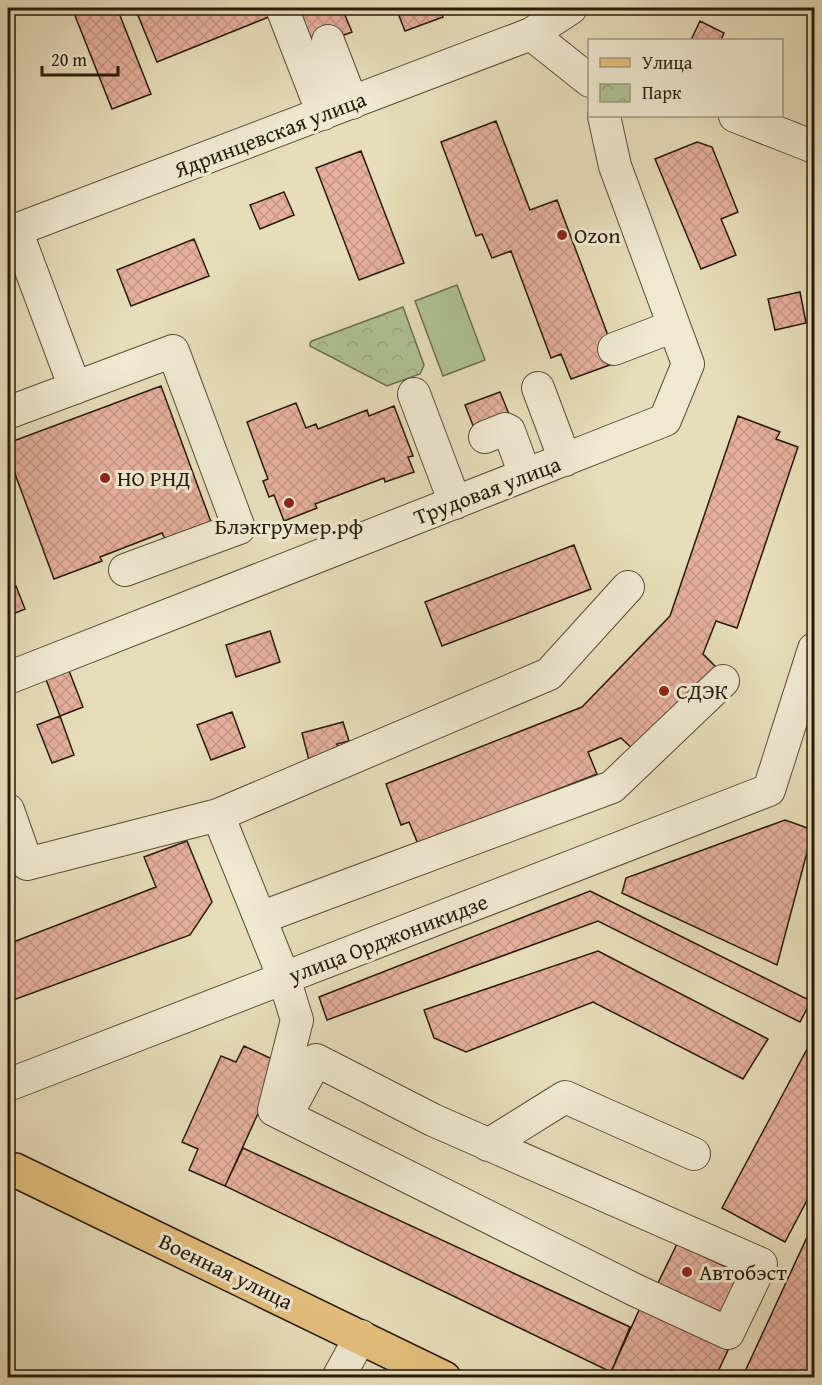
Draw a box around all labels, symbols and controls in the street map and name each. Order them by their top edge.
scale bar [42,39,118,77]
legend [588,39,783,117]
text: 20 m [51,46,87,73]
text: Улица [642,49,693,76]
text: Парк [642,79,682,106]
street label: Ядринцевская улица [168,82,371,186]
place label: Ozon [574,219,621,251]
marker: Ozon [555,228,569,242]
street label: Трудовая улица [409,447,566,533]
place label: НО РНД [117,462,190,494]
marker: НО РНД [98,471,112,485]
marker: Блэкгрумер.рф [282,496,296,510]
place label: Блэкгрумер.рф [215,510,363,542]
place label: СДЭК [676,675,729,707]
marker: СДЭК [657,684,671,698]
street label: улица Орджоникидзе [283,885,492,991]
street label: Военная улица [154,1225,299,1317]
place label: Автобэст [699,1256,787,1288]
marker: Автобэст [680,1265,694,1279]

